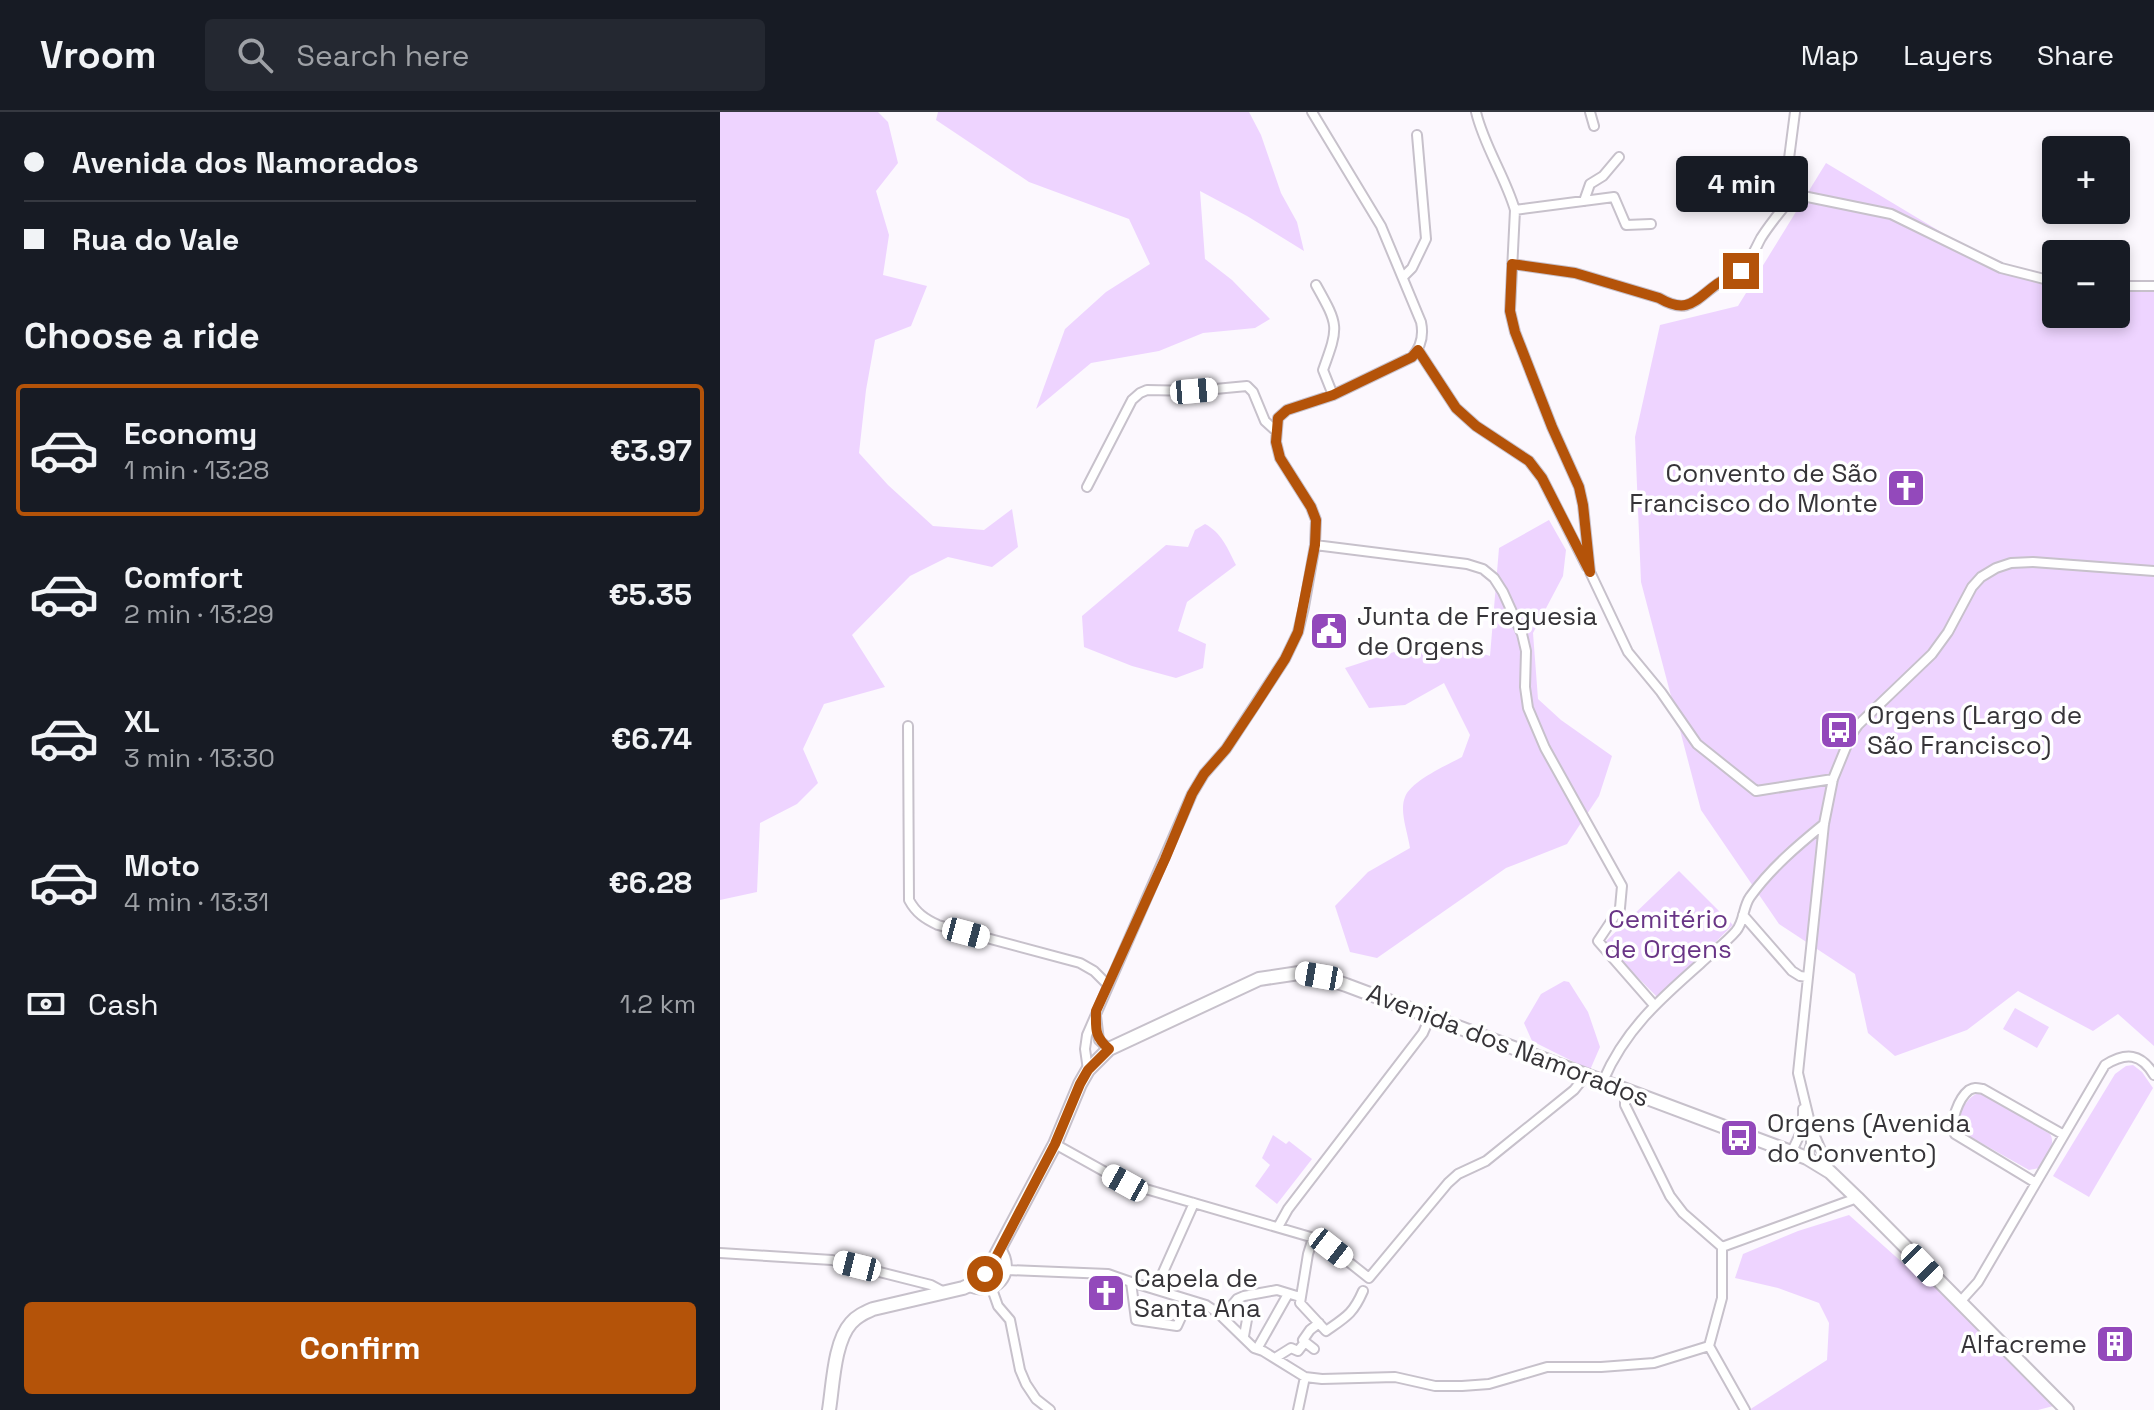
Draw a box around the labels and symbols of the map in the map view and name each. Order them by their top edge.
callout: 4 min [1675,155,1807,211]
route end [1723,253,1759,289]
car [1169,377,1219,405]
place label: Convento de São Francisco do Monte [1629,456,1878,520]
church icon: Convento de São Francisco do Monte [1885,467,1927,509]
place label: Junta de Freguesia de Orgens [1357,599,1597,663]
public building icon: Junta de Freguesia de Orgens [1308,610,1350,652]
place label: Orgens (Largo de São Francisco) [1867,698,2082,762]
bus stop icon: Orgens (Largo de São Francisco) [1818,709,1860,751]
park label: Cemitério de Orgens [1604,902,1732,966]
car [940,915,992,951]
car [1293,960,1345,992]
street label: Avenida dos Namorados [1362,975,1654,1115]
place label: Orgens (Avenida do Convento) [1767,1106,1971,1170]
bus stop icon: Orgens (Avenida do Convento) [1718,1117,1760,1159]
car [1098,1161,1152,1205]
car [1305,1224,1357,1272]
car [1897,1239,1947,1291]
car [831,1249,883,1283]
route start [967,1256,1003,1292]
place label: Capela de Santa Ana [1134,1261,1261,1325]
church icon: Capela de Santa Ana [1085,1272,1127,1314]
building icon: Alfacreme [2094,1323,2136,1365]
place label: Alfacreme [1960,1327,2087,1361]

